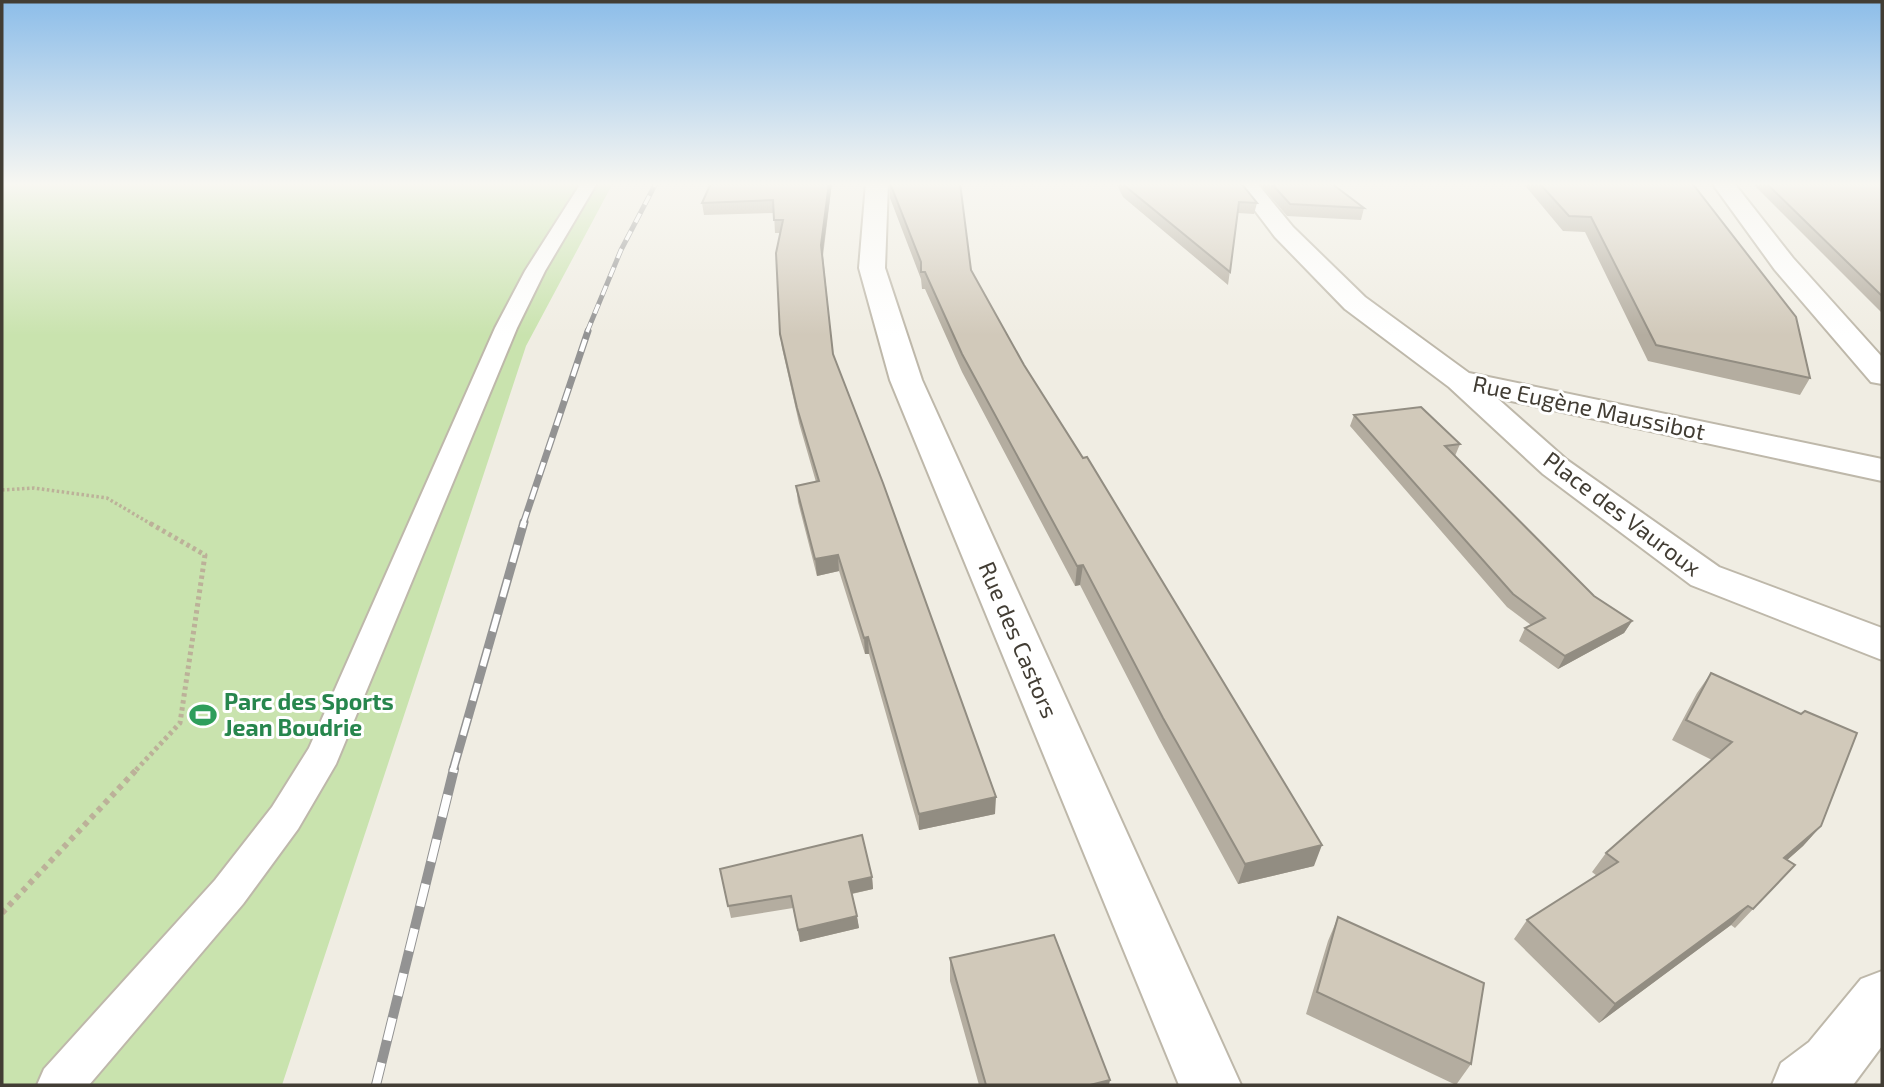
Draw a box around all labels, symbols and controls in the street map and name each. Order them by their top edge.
street label: Rue Eugène Maussibot [1471,369,1708,445]
street label: Place des Vauroux [1538,445,1707,581]
street label: Rue des Castors [973,557,1064,722]
place label: Parc des Sports Jean Boudrie [224,687,394,741]
sports icon: Parc des Sports Jean Boudrie [188,700,218,730]

